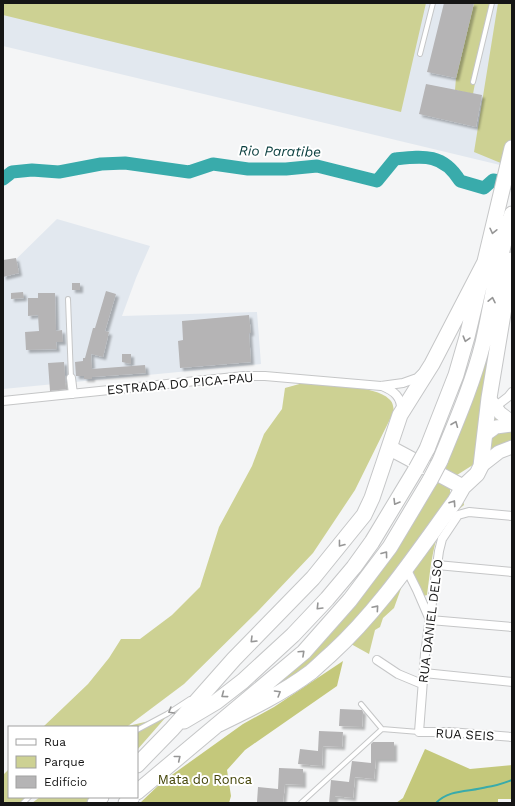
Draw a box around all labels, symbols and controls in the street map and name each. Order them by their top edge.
water label: Rio Paratibe [239,142,321,160]
one-way arrow [489,227,497,234]
one-way arrow [488,297,496,303]
one-way arrow [463,336,471,342]
street label: ESTRADA DO PICA-PAU [106,370,254,397]
one-way arrow [451,421,459,428]
one-way arrow [394,498,401,505]
one-way arrow [448,501,455,508]
one-way arrow [339,539,346,546]
one-way arrow [380,551,387,558]
street label: RUA DANIEL DELSO [415,558,446,684]
one-way arrow [317,602,324,610]
one-way arrow [371,605,378,613]
one-way arrow [250,635,258,643]
one-way arrow [297,651,305,658]
one-way arrow [222,690,229,697]
one-way arrow [274,691,281,698]
one-way arrow [168,707,175,714]
street label: RUA SEIS [435,725,495,744]
legend [8,726,138,798]
text: Rua [44,735,66,749]
text: Parque [44,755,85,769]
one-way arrow [173,756,180,763]
park label: Mata do Ronca [158,772,253,787]
text: Edifício [44,775,87,789]

